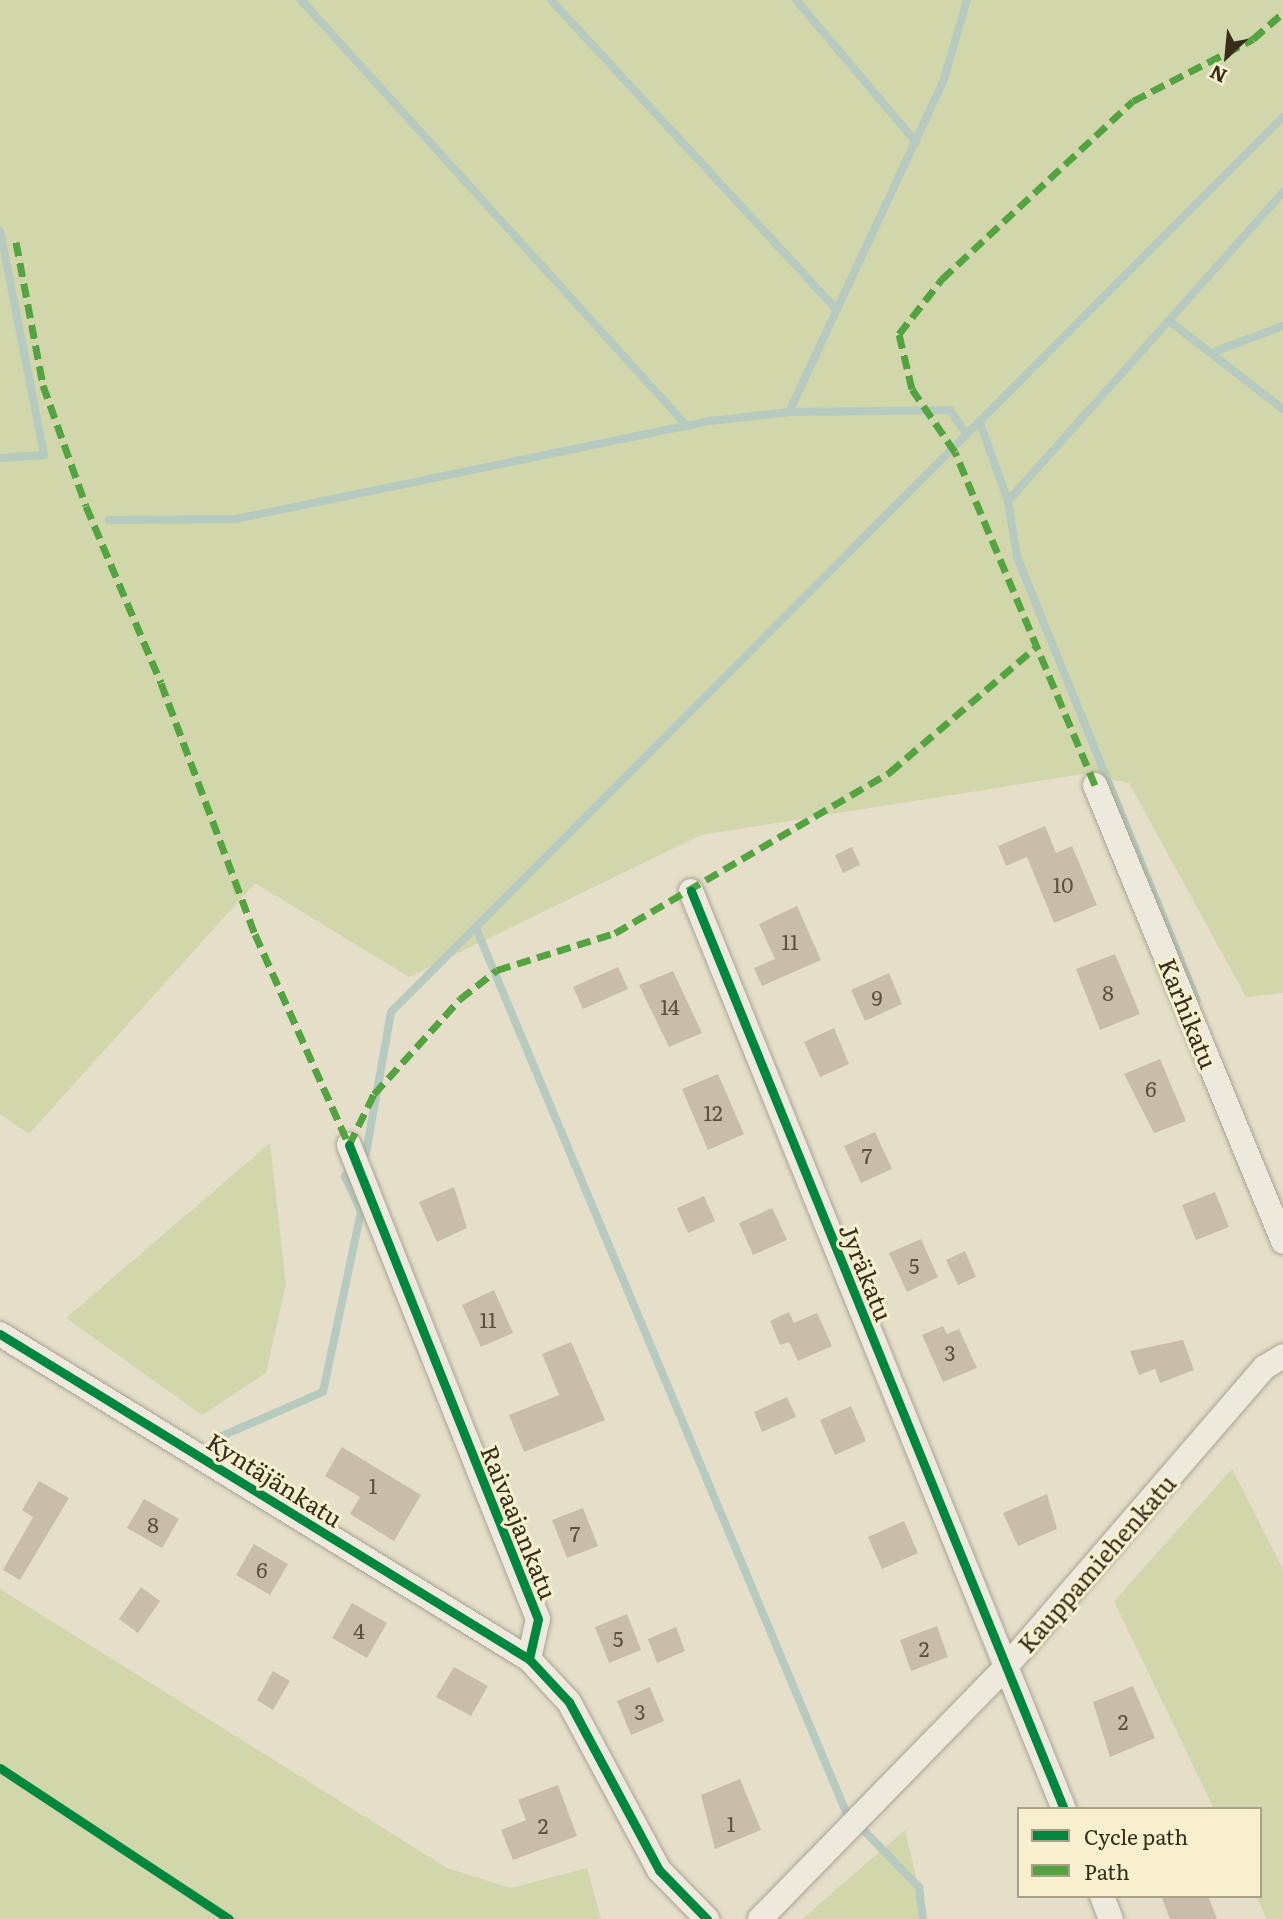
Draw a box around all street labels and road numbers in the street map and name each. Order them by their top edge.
street label: Karhikatu [1154,954,1224,1072]
street label: Jyräkatu [834,1219,900,1325]
street label: Kyntäjänkatu [202,1426,348,1532]
street label: Raivaajankatu [476,1441,564,1603]
street label: Kauppamiehenkatu [1011,1468,1181,1658]

